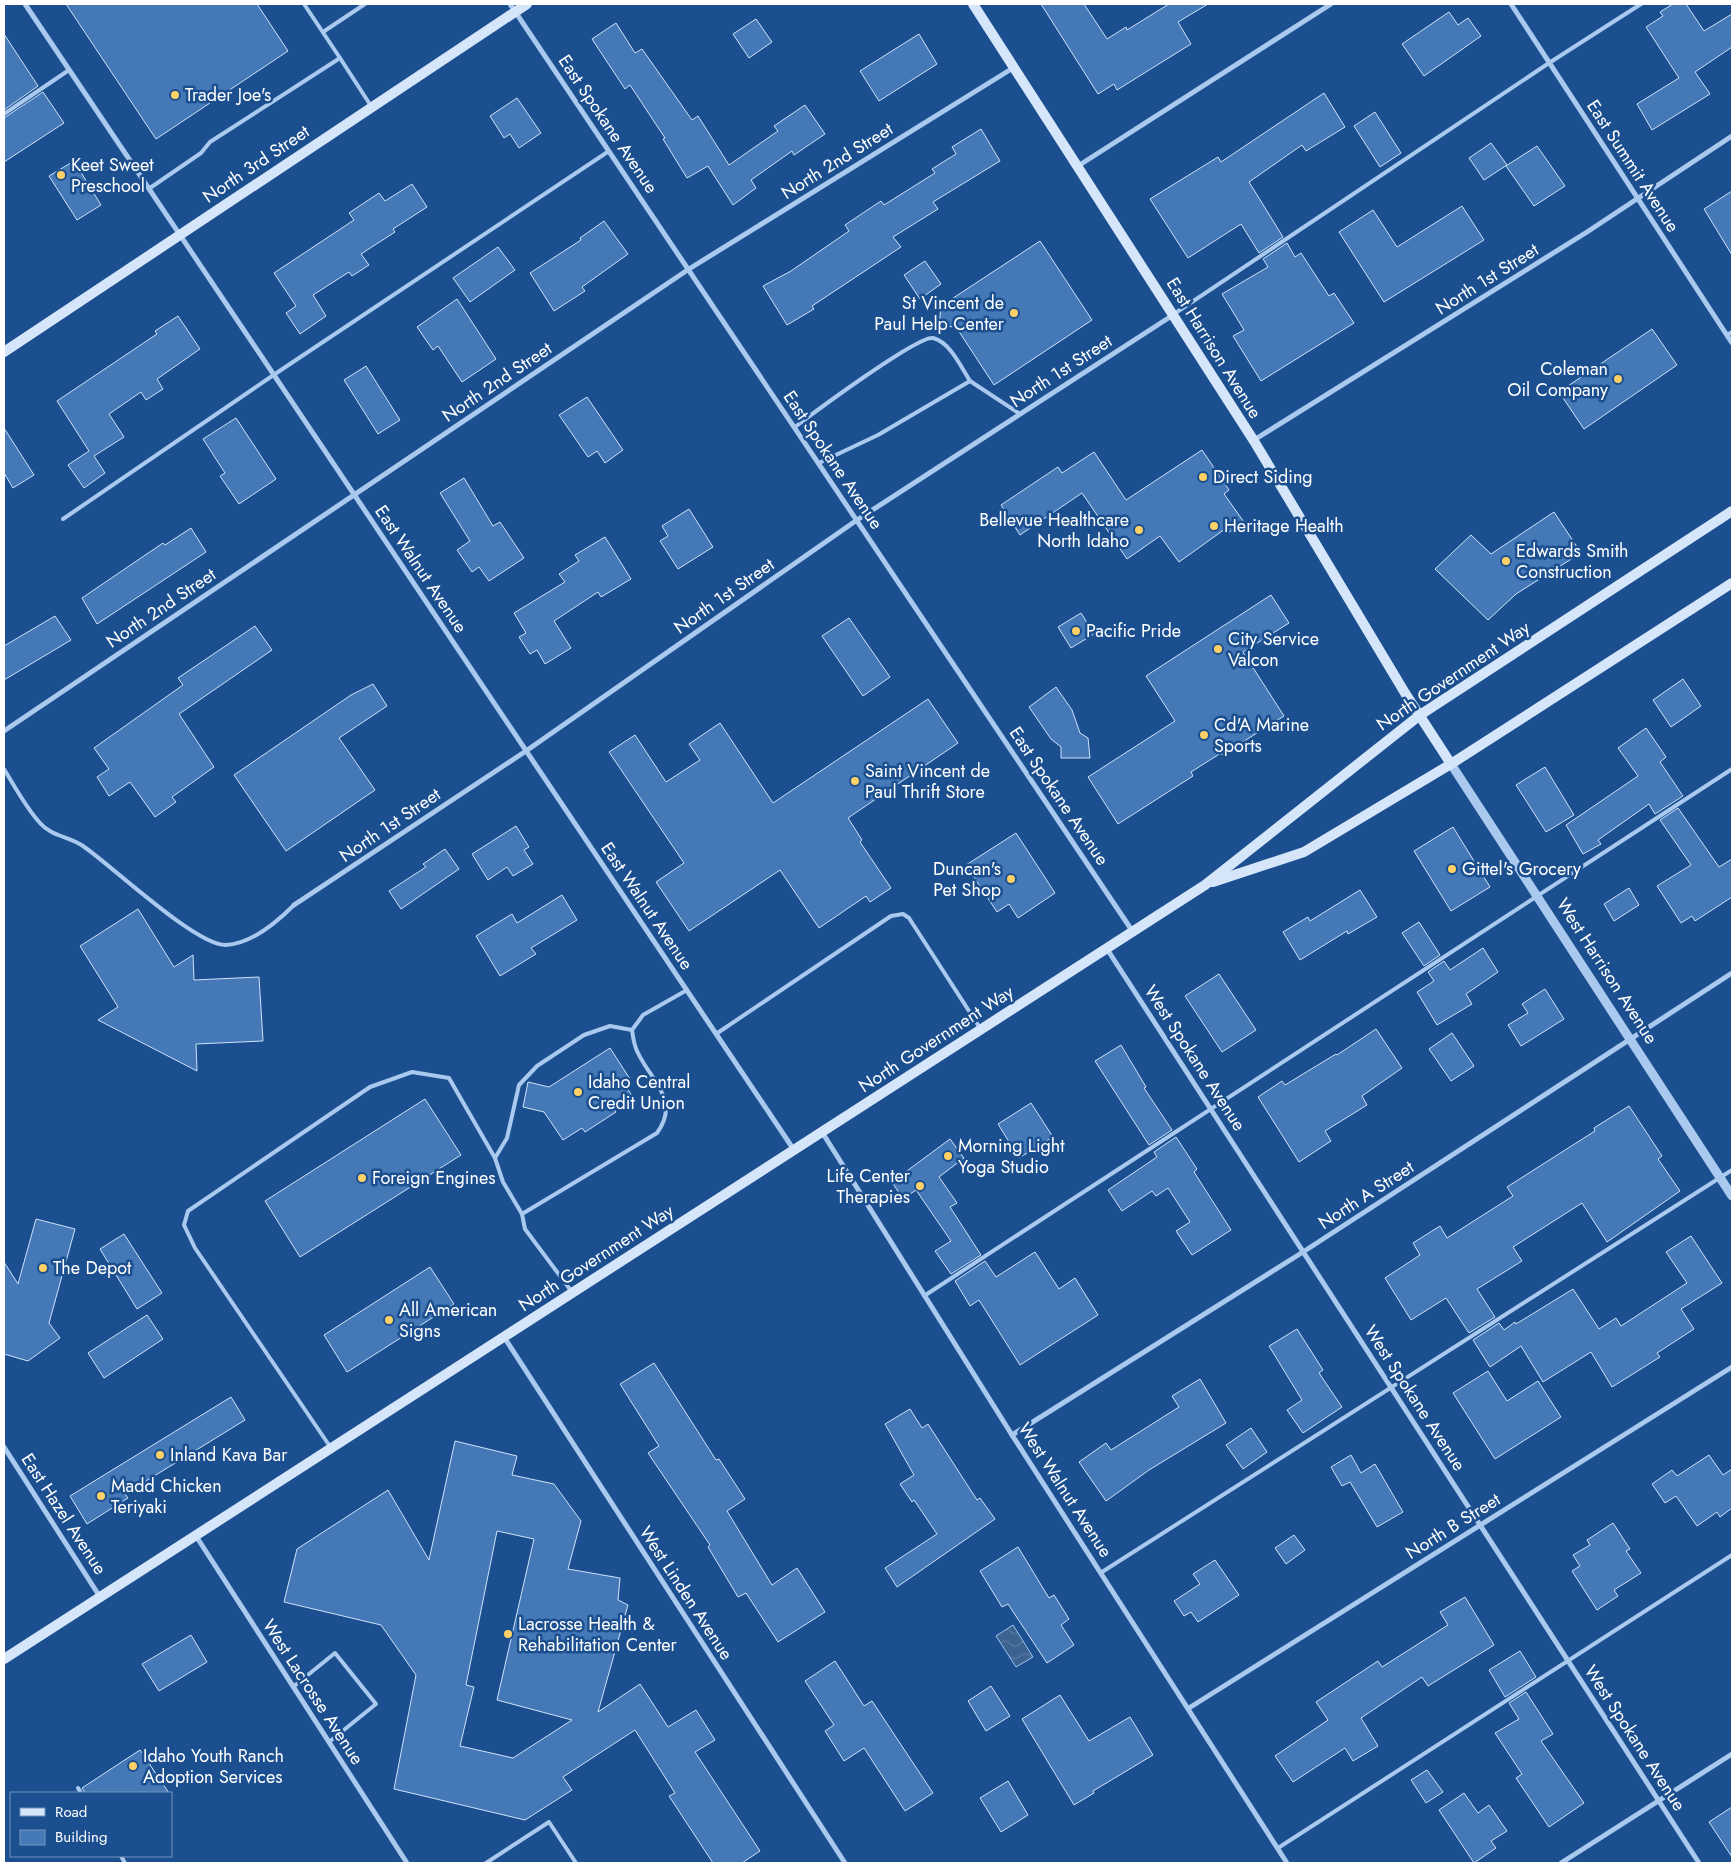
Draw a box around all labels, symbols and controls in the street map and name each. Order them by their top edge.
street label: East Spokane Avenue [552,49,664,199]
place label: Trader Joe's [185,82,271,108]
marker: Trader Joe's [169,89,181,101]
street label: East Summit Avenue [1580,95,1686,237]
street label: North 2nd Street [776,116,898,206]
street label: North 3rd Street [197,118,315,209]
place label: Keet Sweet Preschool [71,152,154,199]
marker: Keet Sweet Preschool [55,169,67,181]
street label: North 1st Street [1430,237,1544,321]
street label: East Harrison Avenue [1160,272,1268,424]
place label: St Vincent de Paul Help Center [874,290,1005,337]
marker: St Vincent de Paul Help Center [1008,307,1020,319]
street label: North 1st Street [1005,328,1118,414]
street label: North 2nd Street [437,335,558,428]
place label: Coleman Oil Company [1507,356,1608,403]
marker: Coleman Oil Company [1612,373,1624,385]
street label: East Spokane Avenue [777,385,889,535]
place label: Direct Siding [1213,464,1313,490]
marker: Direct Siding [1197,471,1209,483]
street label: East Walnut Avenue [369,500,473,638]
place label: Bellevue Healthcare North Idaho [979,507,1129,554]
place label: Heritage Health [1224,513,1344,539]
marker: Heritage Health [1208,520,1220,532]
marker: Bellevue Healthcare North Idaho [1133,524,1145,536]
place label: Edwards Smith Construction [1516,538,1629,585]
street label: North 1st Street [669,551,780,640]
marker: Edwards Smith Construction [1500,555,1512,567]
street label: North 2nd Street [101,561,222,654]
street label: North Government Way [1371,615,1535,737]
place label: Pacific Pride [1086,618,1181,644]
marker: Pacific Pride [1070,625,1082,637]
place label: City Service Valcon [1228,626,1319,673]
marker: City Service Valcon [1212,643,1224,655]
place label: Cd'A Marine Sports [1214,712,1309,759]
street label: East Spokane Avenue [1003,721,1115,871]
marker: Cd'A Marine Sports [1198,729,1210,741]
place label: Saint Vincent de Paul Thrift Store [865,758,990,805]
marker: Saint Vincent de Paul Thrift Store [849,775,861,787]
street label: North 1st Street [334,781,446,869]
street label: East Walnut Avenue [595,837,699,975]
place label: Duncan's Pet Shop [933,856,1001,903]
place label: Gittel's Grocery [1462,856,1581,882]
marker: Gittel's Grocery [1446,863,1458,875]
marker: Duncan's Pet Shop [1005,873,1017,885]
street label: West Harrison Avenue [1550,893,1664,1049]
street label: North Government Way [853,979,1019,1099]
street label: West Spokane Avenue [1138,980,1252,1136]
place label: Idaho Central Credit Union [588,1069,690,1116]
marker: Idaho Central Credit Union [572,1086,584,1098]
place label: Morning Light Yoga Studio [958,1133,1065,1180]
marker: Morning Light Yoga Studio [942,1150,954,1162]
street label: North A Street [1313,1154,1420,1236]
place label: Life Center Therapies [827,1163,911,1210]
place label: Foreign Engines [372,1165,496,1191]
marker: Foreign Engines [356,1172,368,1184]
marker: Life Center Therapies [914,1180,926,1192]
street label: North Government Way [513,1198,679,1318]
place label: The Depot [53,1255,132,1281]
marker: The Depot [37,1262,49,1274]
place label: All American Signs [399,1297,497,1344]
marker: All American Signs [383,1314,395,1326]
street label: West Spokane Avenue [1358,1320,1472,1476]
street label: West Walnut Avenue [1012,1417,1118,1563]
place label: Inland Kava Bar [170,1442,288,1468]
street label: East Hazel Avenue [15,1448,113,1580]
marker: Inland Kava Bar [154,1449,166,1461]
place label: Madd Chicken Teriyaki [111,1473,222,1520]
street label: North B Street [1401,1486,1506,1566]
marker: Madd Chicken Teriyaki [95,1490,107,1502]
street label: West Linden Avenue [633,1521,739,1665]
place label: Lacrosse Health & Rehabilitation Center [518,1611,678,1658]
street label: West Lacrosse Avenue [256,1614,370,1770]
marker: Lacrosse Health & Rehabilitation Center [502,1628,514,1640]
street label: West Spokane Avenue [1578,1660,1692,1816]
place label: Idaho Youth Ranch Adoption Services [143,1743,284,1790]
marker: Idaho Youth Ranch Adoption Services [127,1760,139,1772]
legend [10,1792,172,1857]
text: Road [55,1801,87,1823]
text: Building [55,1826,107,1848]

